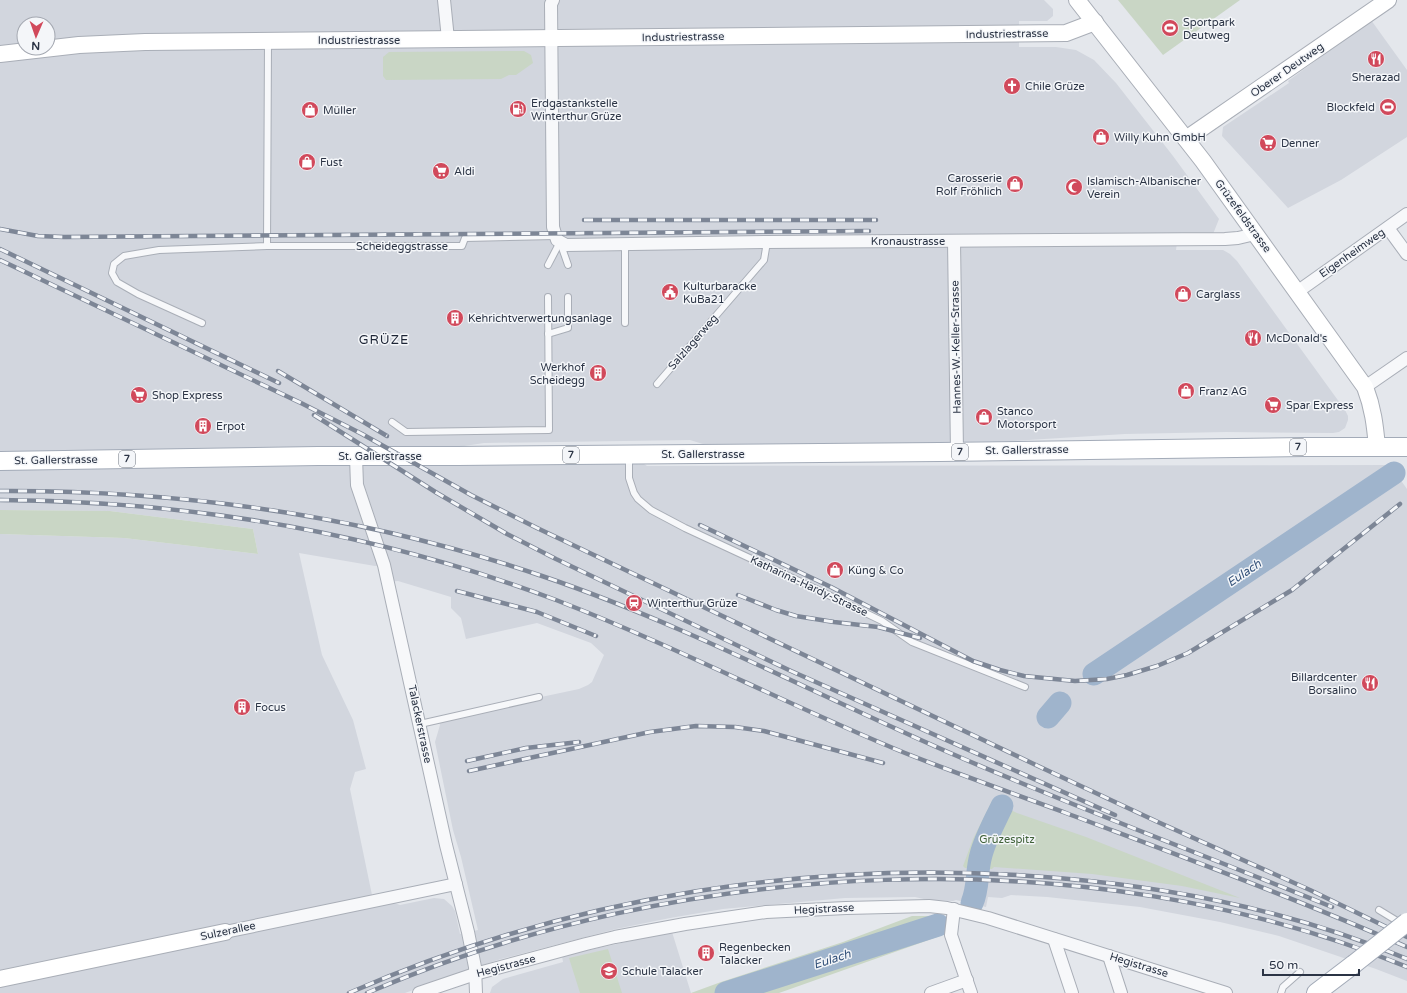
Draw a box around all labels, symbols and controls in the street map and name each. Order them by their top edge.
north arrow [16,16,56,56]
place label: Sportpark Deutweg [1183,16,1235,42]
sports icon: Sportpark Deutweg [1160,18,1180,38]
street label: Industriestrasse [966,27,1048,41]
street label: Industriestrasse [642,30,724,44]
street label: Industriestrasse [318,34,400,47]
text: N [31,39,40,52]
street label: Oberer Deutweg [1248,40,1326,100]
restaurant icon: Sherazad [1366,49,1386,69]
place label: Sherazad [1352,71,1400,84]
church icon: Chile Grüze [1002,76,1022,96]
place label: Chile Grüze [1025,80,1085,93]
place label: Erdgastankstelle Winterthur Grüze [531,97,621,123]
sports icon: Blockfeld [1378,97,1398,117]
fuel station icon: Erdgastankstelle Winterthur Grüze [508,99,528,119]
shop icon: Müller [300,100,320,120]
place label: Blockfeld [1326,101,1375,114]
place label: Müller [323,104,357,117]
shop icon: Willy Kuhn GmbH [1091,127,1111,147]
place label: Willy Kuhn GmbH [1114,131,1206,144]
supermarket icon: Denner [1258,133,1278,153]
place label: Denner [1281,137,1320,150]
shop icon: Fust [297,152,317,172]
place label: Fust [320,156,342,169]
supermarket icon: Aldi [431,161,451,181]
place label: Aldi [454,165,475,178]
place label: Carosserie Rolf Fröhlich [936,172,1002,198]
shop icon: Carosserie Rolf Fröhlich [1005,174,1025,194]
place label: Islamisch-Albanischer Verein [1087,175,1202,201]
mosque icon: Islamisch-Albanischer Verein [1064,177,1084,197]
street label: Grüzefeldstrasse [1212,177,1274,255]
street label: Eigenheimweg [1317,226,1387,280]
street label: Kronaustrasse [871,235,945,248]
street label: Scheideggstrasse [356,240,448,253]
place label: Kulturbaracke KuBa21 [683,280,756,306]
street label: Hannes-W.-Keller-Strasse [948,280,964,414]
public building icon: Kulturbaracke KuBa21 [660,282,680,302]
shop icon: Carglass [1173,284,1193,304]
place label: Carglass [1196,288,1240,301]
building icon: Kehrichtverwertungsanlage [445,308,465,328]
place label: Kehrichtverwertungsanlage [468,312,612,325]
street label: Salzlagerweg [665,312,721,372]
restaurant icon: McDonald's [1243,328,1263,348]
district label: GRÜZE [359,332,409,348]
place label: McDonald's [1266,332,1327,345]
place label: Werkhof Scheidegg [530,361,586,387]
building icon: Werkhof Scheidegg [588,363,608,383]
shop icon: Franz AG [1176,381,1196,401]
supermarket icon: Shop Express [129,385,149,405]
place label: Franz AG [1199,385,1247,398]
place label: Shop Express [152,389,223,402]
supermarket icon: Spar Express [1263,395,1283,415]
place label: Spar Express [1286,399,1354,412]
place label: Stanco Motorsport [997,405,1056,431]
shop icon: Stanco Motorsport [974,407,994,427]
building icon: Erpot [193,416,213,436]
place label: Erpot [216,420,245,433]
road number: 7 [1290,439,1306,455]
street label: St. Gallerstrasse [985,443,1069,457]
road number: 7 [952,444,968,460]
road number: 7 [563,447,579,463]
street label: St. Gallerstrasse [661,448,745,461]
street label: St. Gallerstrasse [338,450,422,463]
road number: 7 [119,451,135,467]
street label: St. Gallerstrasse [14,453,98,467]
street label: Katharina-Hardy-Strasse [748,553,870,619]
water label: Eulach [1224,556,1264,589]
shop icon: Küng & Co [825,560,845,580]
place label: Küng & Co [848,564,904,577]
station icon: Winterthur Grüze [624,593,644,613]
place label: Winterthur Grüze [647,597,737,610]
place label: Billardcenter Borsalino [1291,671,1358,697]
restaurant icon: Billardcenter Borsalino [1360,673,1380,693]
street label: Talackerstrasse [405,684,435,764]
building icon: Focus [232,697,252,717]
place label: Focus [255,701,286,714]
park label: Grüzespitz [979,833,1035,846]
street label: Hegistrasse [793,901,855,917]
street label: Sulzerallee [199,919,257,943]
place label: Regenbecken Talacker [719,941,791,967]
building icon: Regenbecken Talacker [696,943,716,963]
water label: Eulach [812,946,853,972]
street label: Hegistrasse [1108,950,1170,980]
scale bar [1263,951,1359,977]
street label: Hegistrasse [475,952,537,980]
text: 50 m [1269,958,1298,972]
school or university icon: Schule Talacker [599,961,619,981]
place label: Schule Talacker [622,965,704,978]

